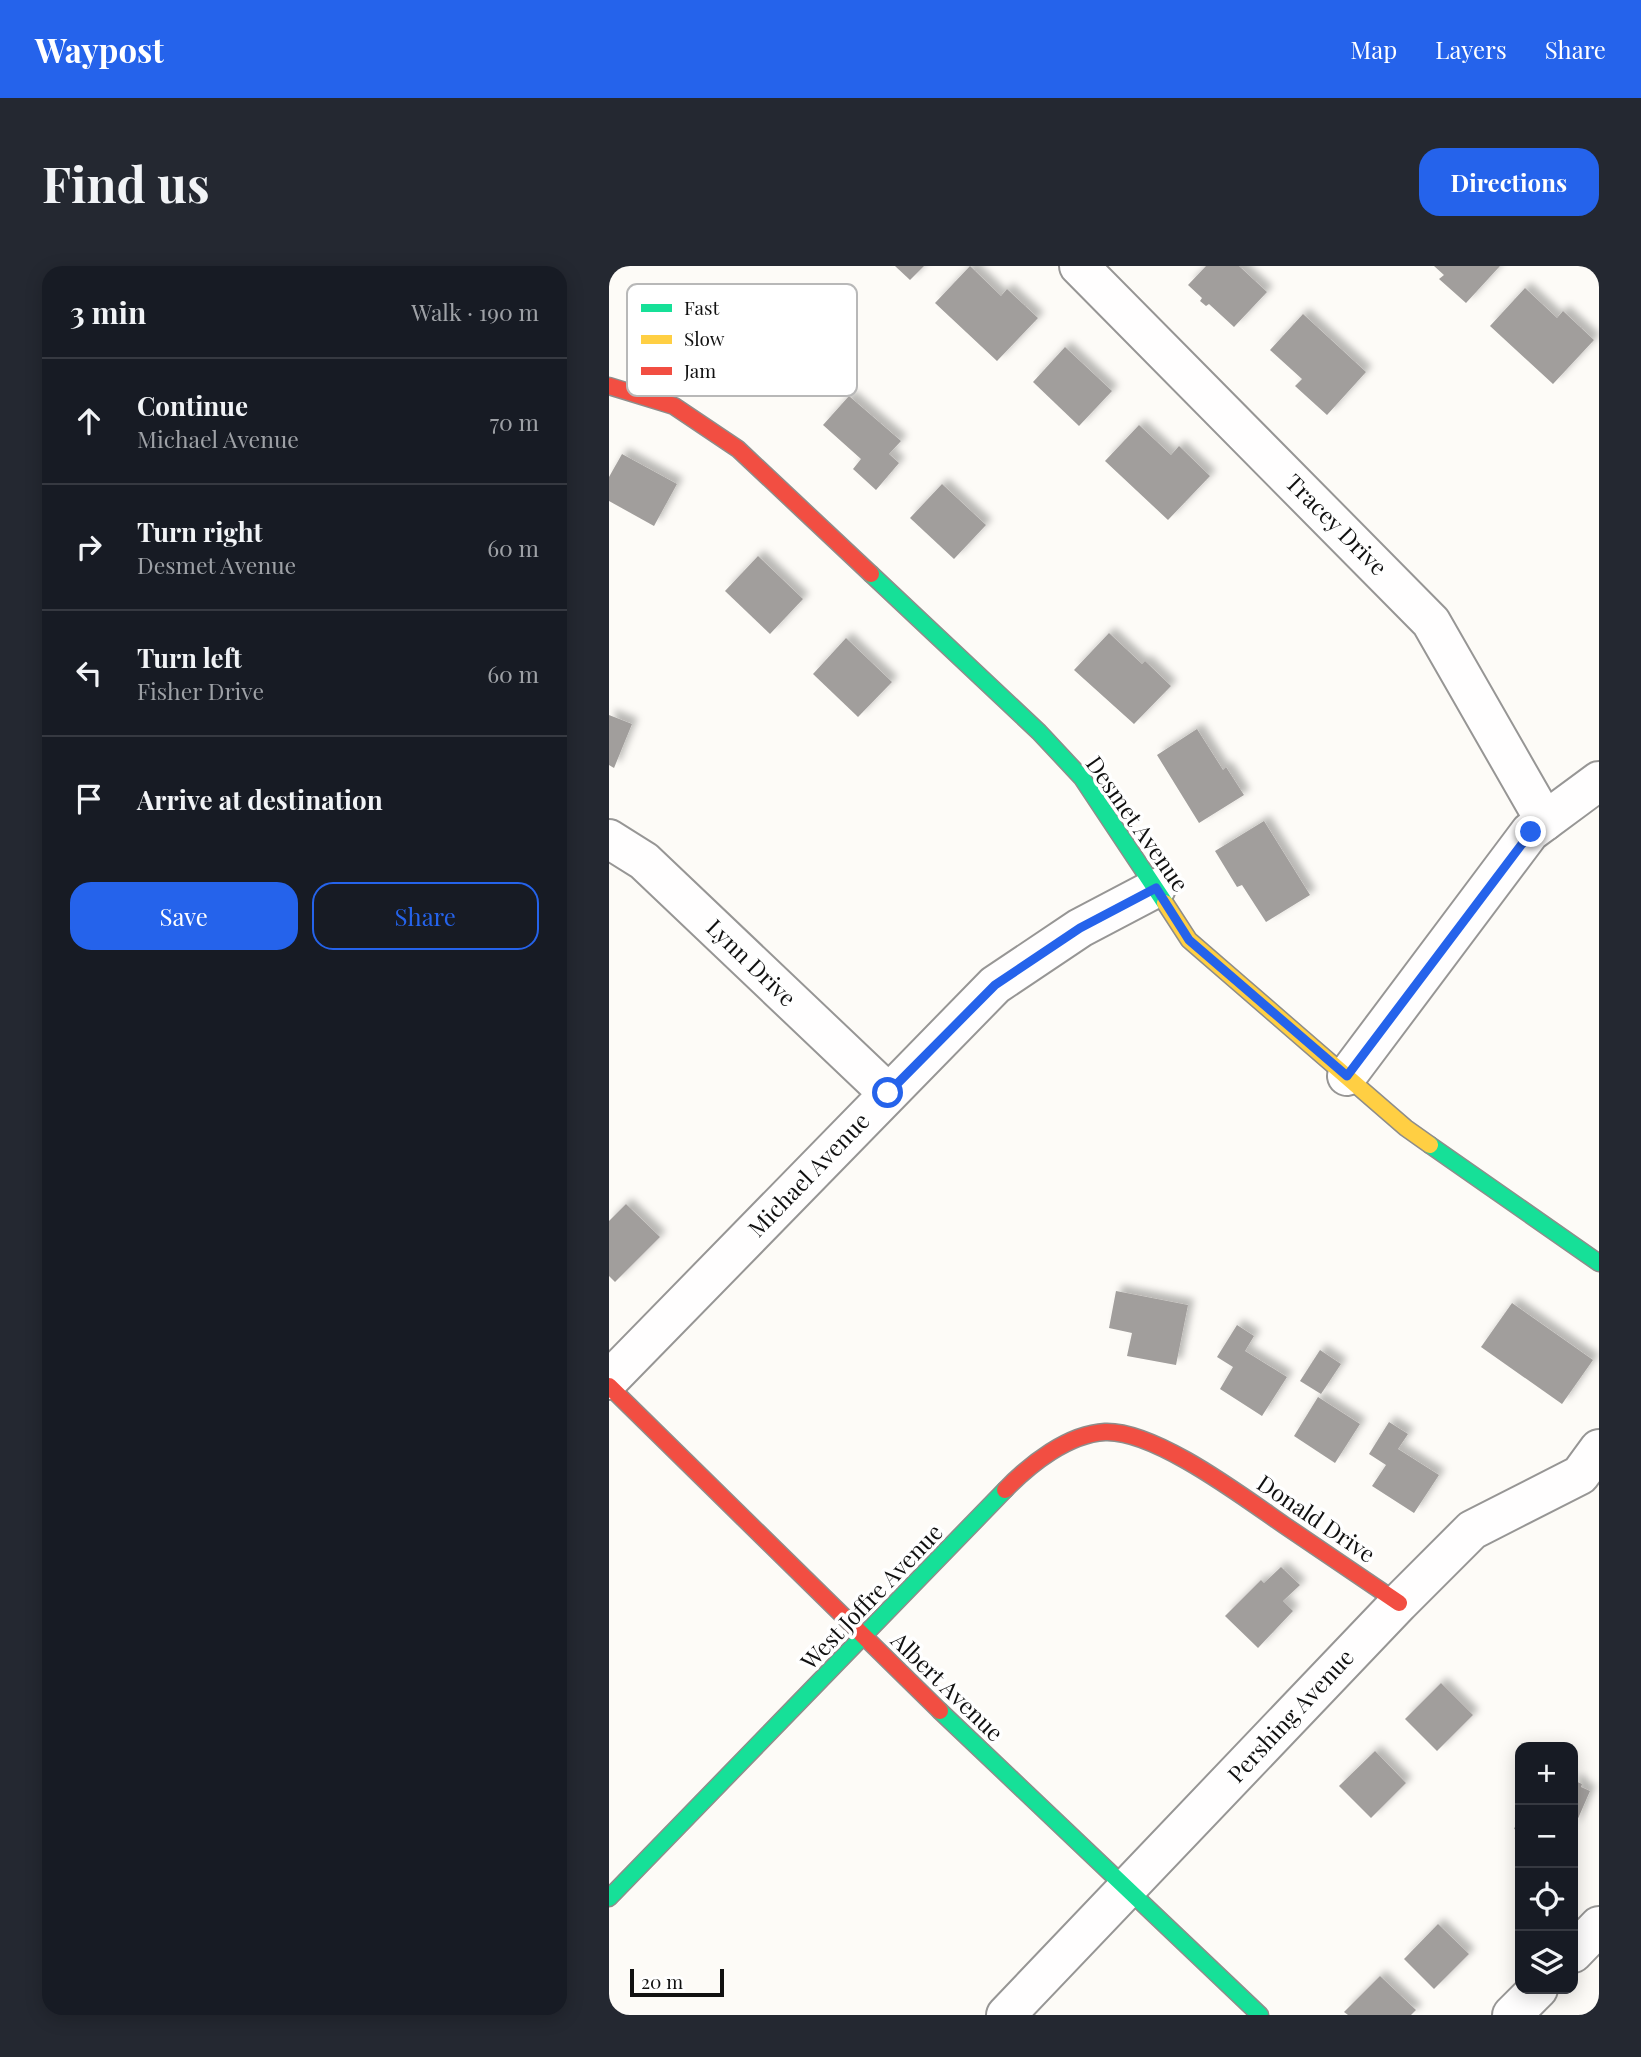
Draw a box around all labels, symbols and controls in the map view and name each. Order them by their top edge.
text: Waypost [35,27,164,71]
text: Map [1351,33,1397,65]
text: Layers [1435,33,1507,65]
text: Share [1545,33,1606,65]
button: Directions [1419,148,1599,216]
text: Find us [42,150,210,215]
legend [627,284,857,396]
text: 3 min [70,292,146,332]
text: Fast [684,294,720,320]
text: Walk · 190 m [411,296,539,327]
text: Slow [684,325,725,351]
text: Jam [683,357,716,383]
text: Continue [137,388,248,423]
icon: ahead [70,402,108,440]
text: 70 m [490,406,539,437]
text: Michael Avenue [137,423,299,454]
street label: Tracey Drive [1280,466,1395,581]
text: Turn right [137,514,263,549]
icon: right [70,528,108,566]
text: 60 m [487,532,539,563]
text: Desmet Avenue [137,549,296,580]
text: Turn left [137,640,242,675]
icon: left [70,654,108,692]
text: 60 m [487,658,539,689]
text: Fisher Drive [137,675,264,706]
street label: Desmet Avenue [1080,749,1197,897]
icon: arrive [70,780,108,818]
text: Arrive at destination [137,782,383,817]
route end [1515,816,1546,847]
button: Save [70,882,298,950]
button: Share [312,882,539,950]
street label: Lynn Drive [701,911,804,1012]
route start [872,1077,903,1108]
street label: Michael Avenue [741,1105,875,1243]
street label: Donald Drive [1252,1467,1382,1569]
street label: West Joffre Avenue [793,1516,949,1676]
street label: Albert Avenue [885,1624,1011,1747]
street label: Pershing Avenue [1220,1641,1360,1788]
map controls [1515,1742,1578,1994]
button: + [1515,1742,1578,1805]
button: − [1515,1805,1578,1868]
button: locate [1515,1868,1578,1931]
button: layers [1515,1931,1578,1994]
scale bar [630,1966,725,1998]
text: 20 m [641,1968,683,1994]

